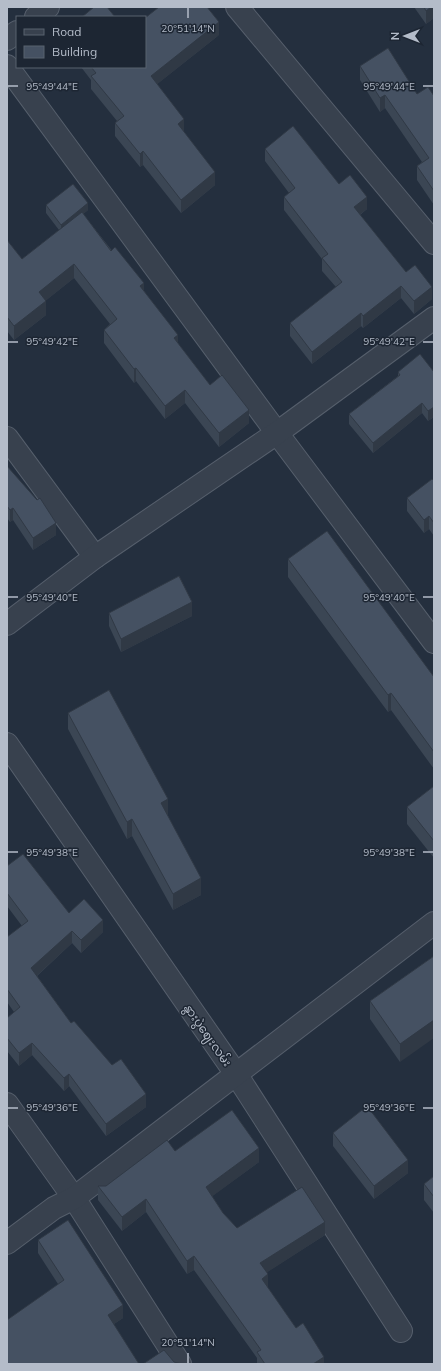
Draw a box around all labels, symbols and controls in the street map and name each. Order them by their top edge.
legend [16,16,146,68]
north arrow [385,16,425,56]
text: 20°51'14"N [161,22,215,35]
text: Road [52,24,81,39]
text: N [388,32,402,40]
text: Building [52,44,97,59]
text: 95°49'44"E [26,80,78,93]
text: 95°49'44"E [363,80,415,93]
text: 95°49'42"E [26,335,78,348]
text: 95°49'42"E [363,335,415,348]
text: 95°49'40"E [26,591,78,604]
text: 95°49'40"E [363,591,415,604]
text: 95°49'38"E [26,846,78,859]
text: 95°49'38"E [363,846,415,859]
street label: နွားပွဲဈေးလမ်း [178,1000,236,1071]
text: 95°49'36"E [26,1101,78,1114]
text: 95°49'36"E [363,1101,415,1114]
text: 20°51'14"N [161,1336,215,1349]

